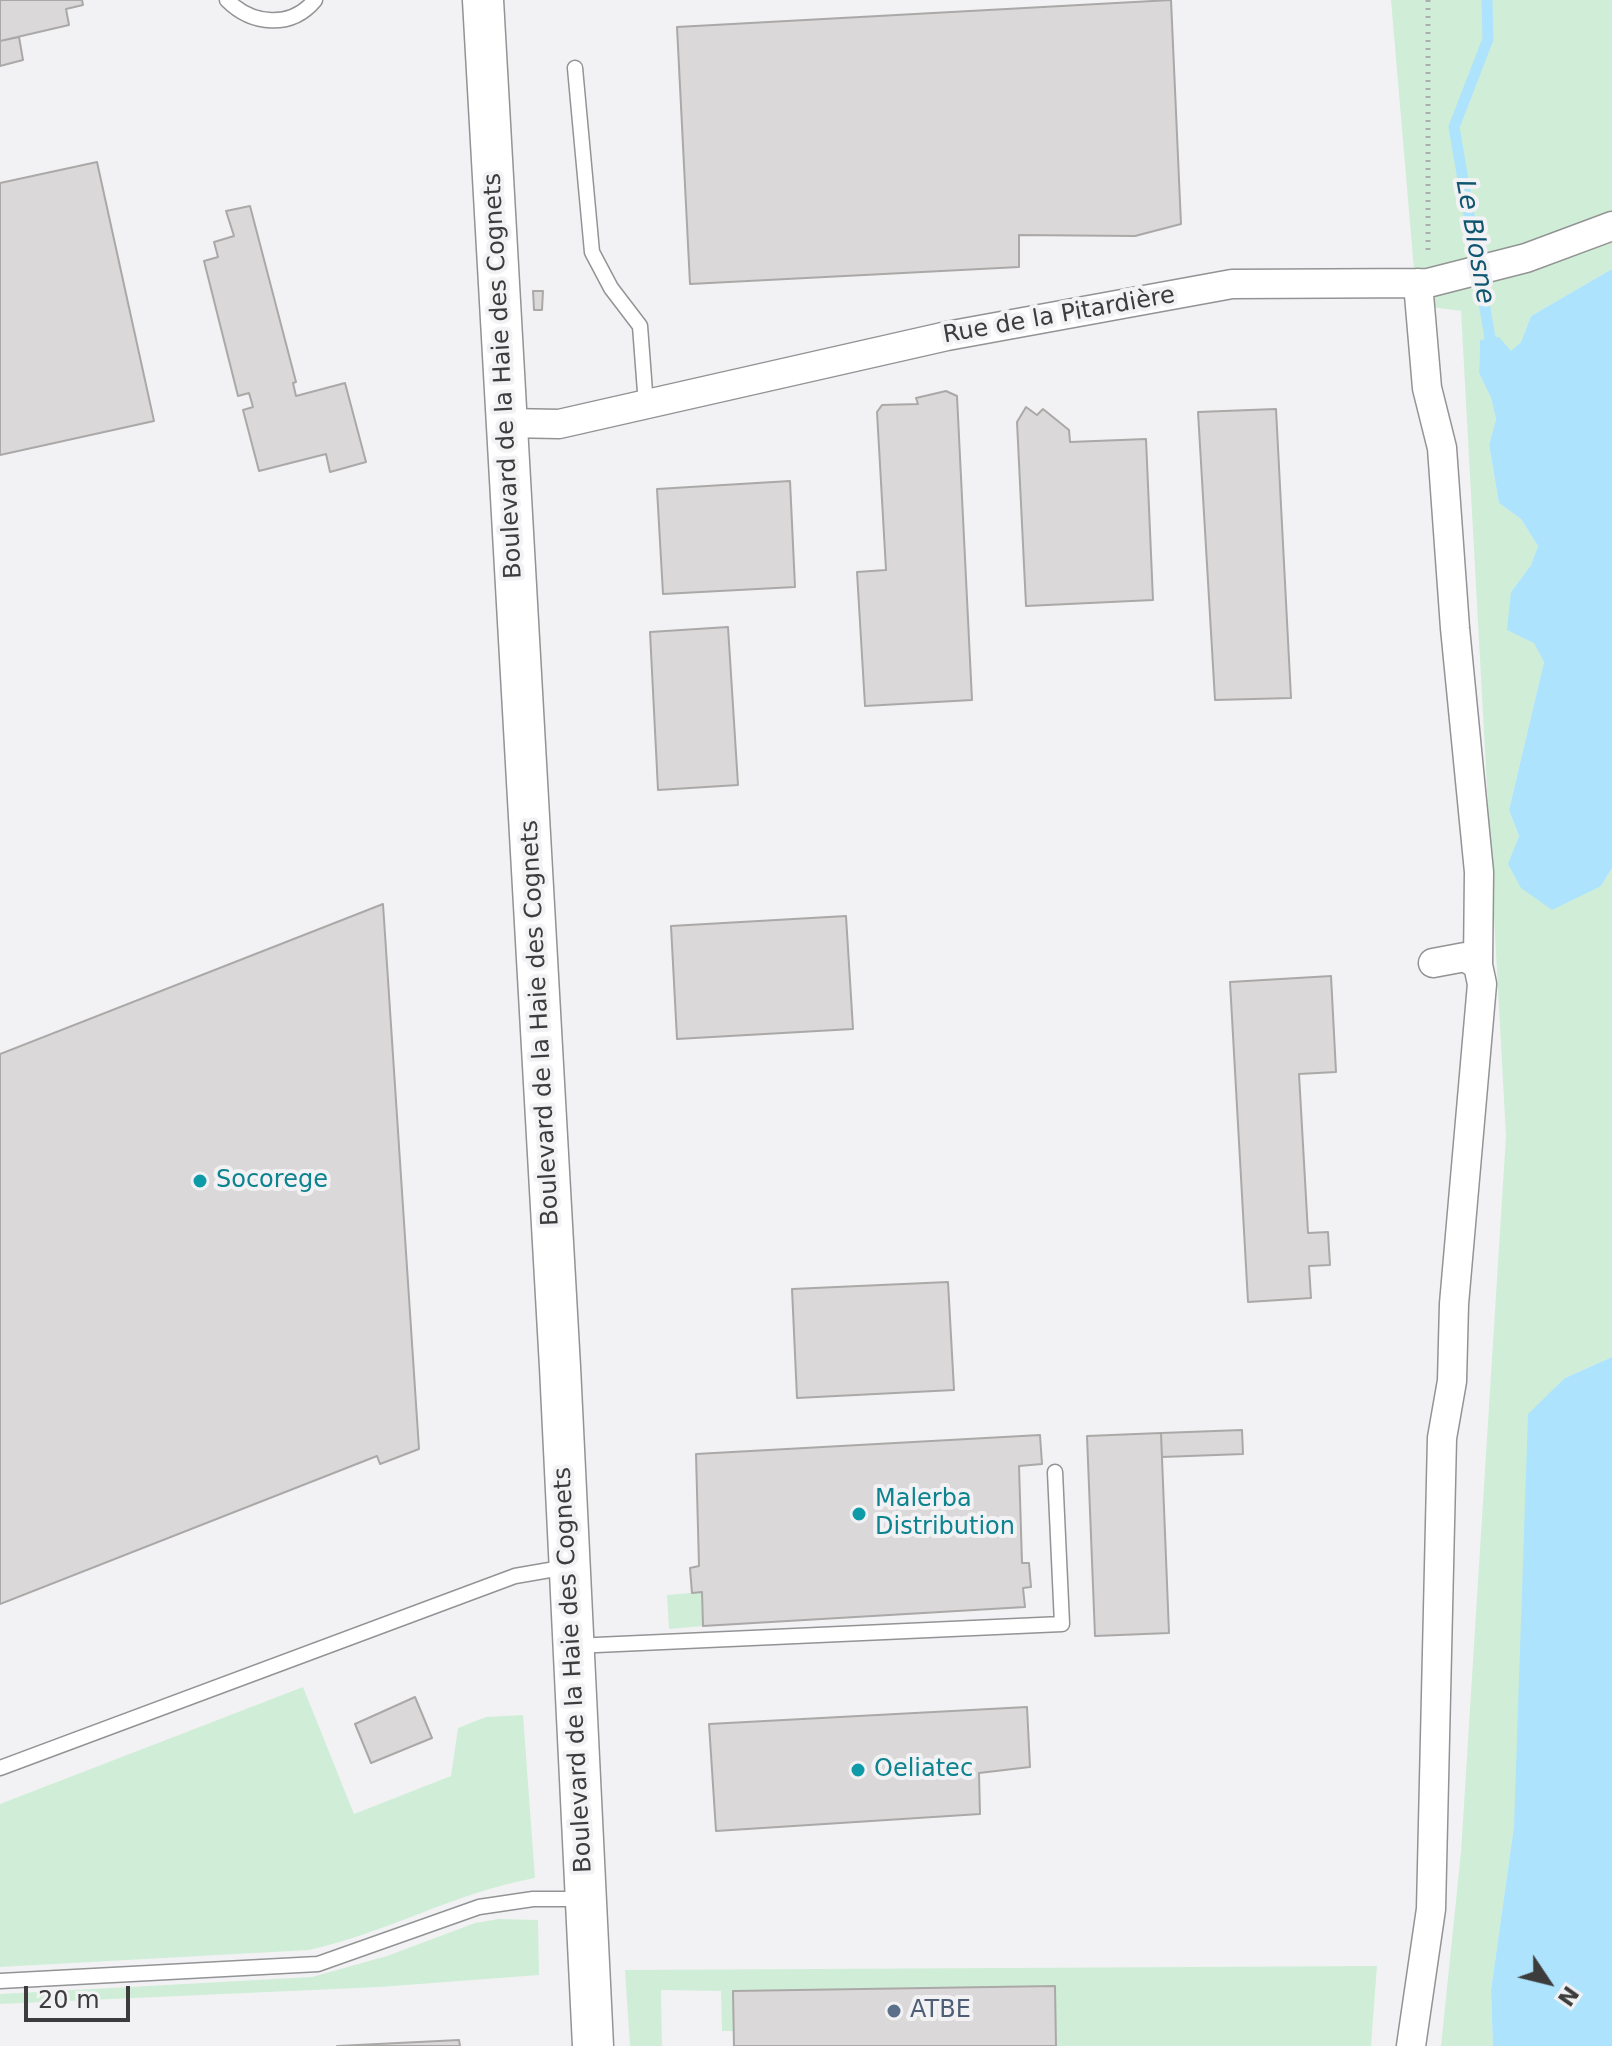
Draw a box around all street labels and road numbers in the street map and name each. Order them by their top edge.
street label: Boulevard de la Haie des Cognets [479,172,529,580]
street label: Rue de la Pitardière [941,281,1177,351]
street label: Boulevard de la Haie des Cognets [516,819,566,1227]
street label: Boulevard de la Haie des Cognets [549,1466,599,1874]

